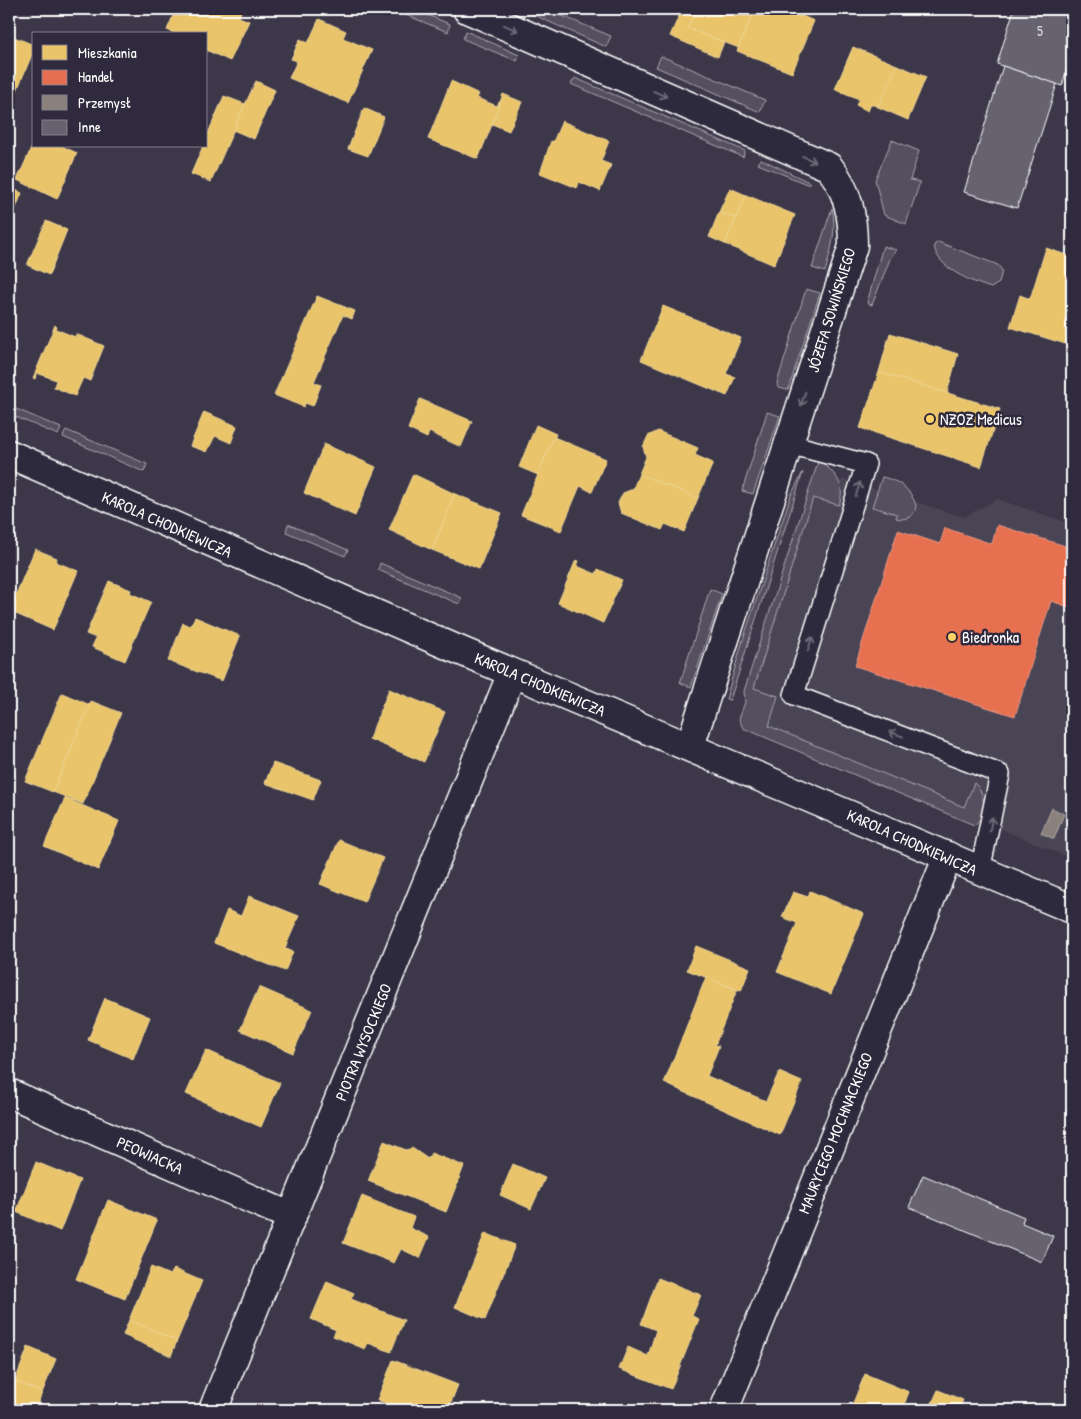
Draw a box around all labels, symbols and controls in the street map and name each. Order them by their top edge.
house number: 5 [1037,21,1043,40]
one-way arrow [503,24,518,34]
legend [32,32,208,148]
text: Mieszkania [78,42,137,63]
text: Handel [78,66,114,87]
one-way arrow [652,89,667,99]
text: Przemysł [78,92,131,113]
text: Inne [78,116,101,137]
one-way arrow [801,154,816,164]
street label: JÓZEFA SOWIŃSKIEGO [802,245,860,375]
one-way arrow [798,391,807,407]
place label: NZOZ Medicus [940,408,1022,430]
marker: NZOZ Medicus [924,413,936,425]
one-way arrow [854,482,864,498]
street label: KAROLA CHODKIEWICZA [99,485,236,563]
place label: Biedronka [962,626,1019,648]
marker: Biedronka [946,631,958,643]
one-way arrow [806,637,815,653]
street label: KAROLA CHODKIEWICZA [471,647,609,722]
one-way arrow [889,729,904,738]
street label: KAROLA CHODKIEWICZA [844,803,981,881]
one-way arrow [987,816,997,832]
street label: PIOTRA WYSOCKIEGO [330,980,397,1104]
street label: MAURYCEGO MOCHNACKIEGO [793,1049,877,1217]
street label: PEOWIACKA [114,1131,187,1179]

